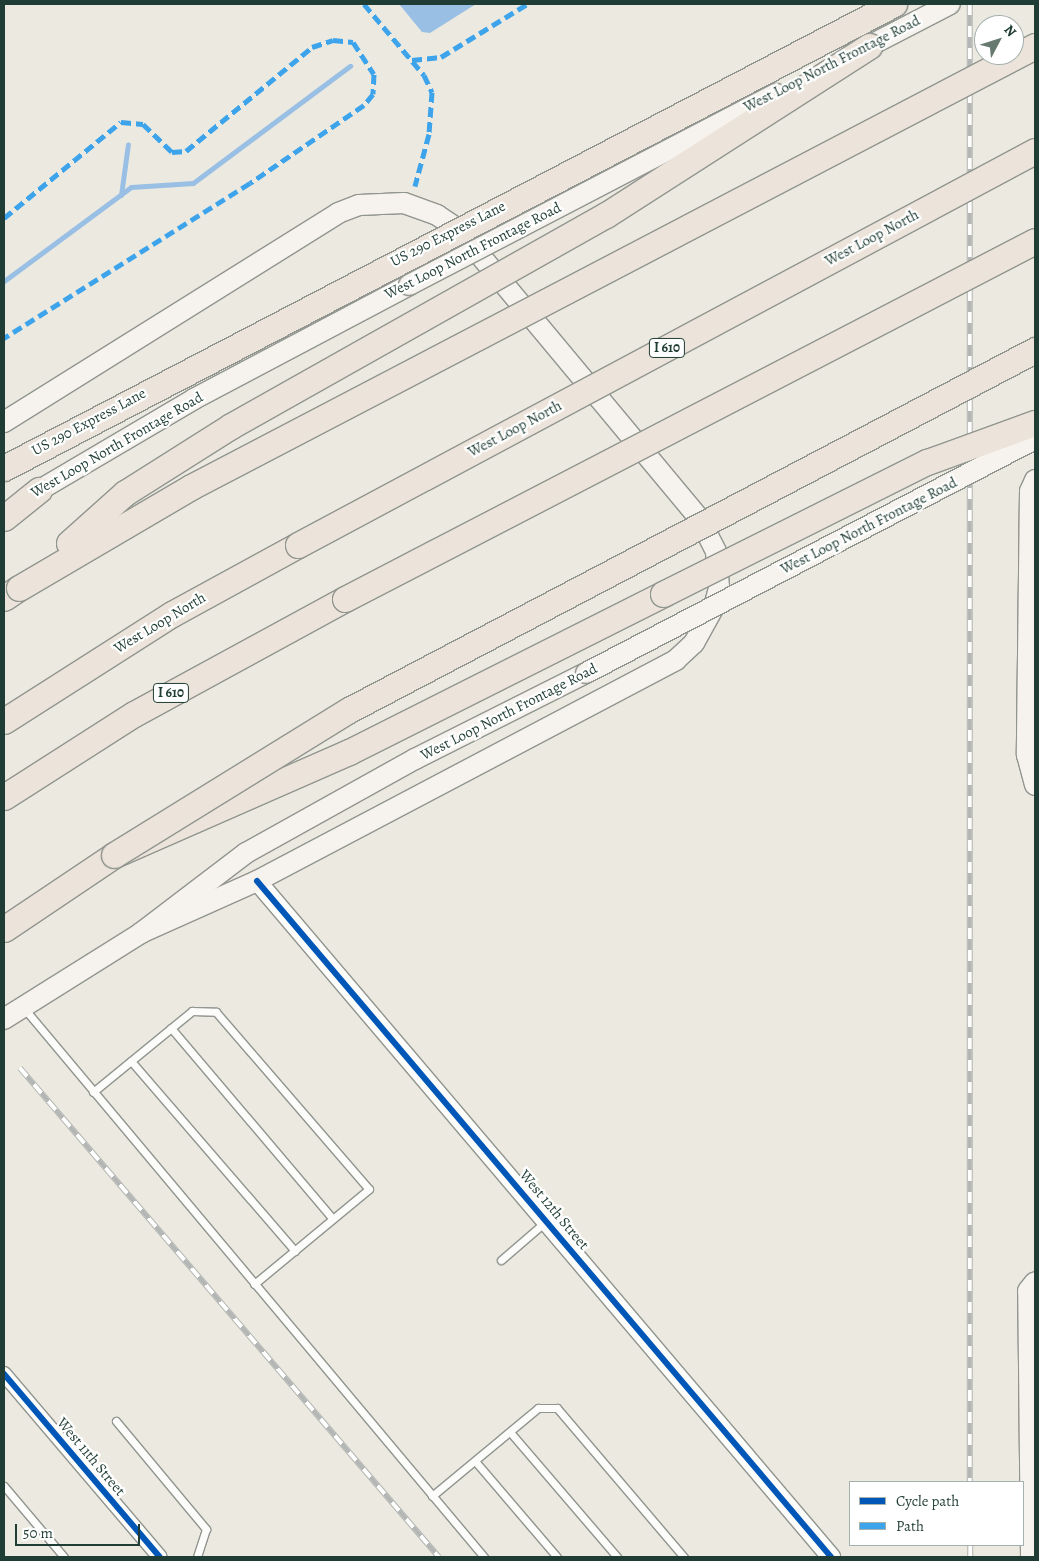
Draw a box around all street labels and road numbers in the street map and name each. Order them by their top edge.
street label: West Loop North Frontage Road [741,12,923,116]
street label: US 290 Express Lane [387,197,509,271]
street label: West Loop North Frontage Road [382,199,564,303]
street label: West Loop North [822,206,922,270]
road number: I 610 [648,336,686,359]
street label: US 290 Express Lane [29,384,149,460]
street label: West Loop North Frontage Road [28,388,206,502]
street label: West Loop North [465,397,565,461]
street label: West Loop North Frontage Road [778,474,960,578]
street label: West Loop North [111,589,209,657]
street label: West Loop North Frontage Road [418,660,600,764]
road number: I 610 [152,681,190,704]
street label: West 12th Street [515,1166,593,1254]
street label: West 11th Street [53,1414,129,1500]

